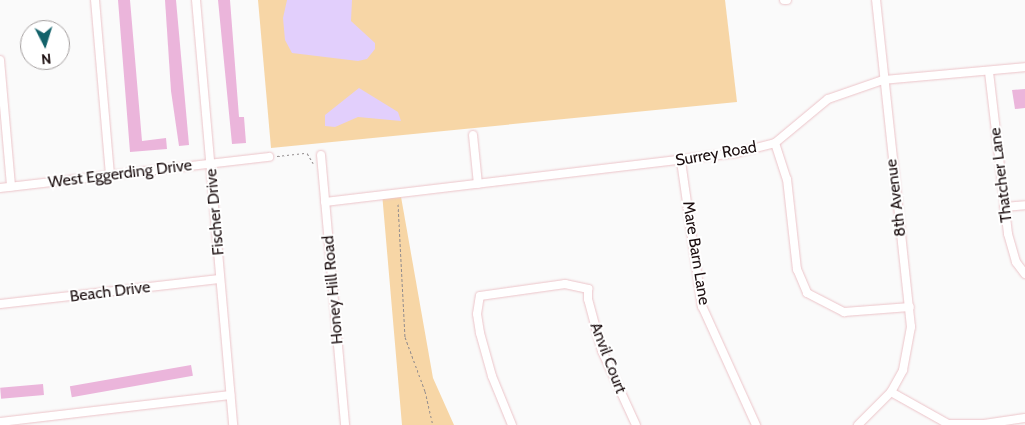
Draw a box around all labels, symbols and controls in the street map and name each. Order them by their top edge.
north arrow [20,20,70,70]
text: N [41,50,52,68]
street label: Thatcher Lane [986,126,1016,224]
street label: Surrey Road [674,137,758,171]
street label: West Eggerding Drive [47,156,193,192]
street label: 8th Avenue [882,158,910,238]
street label: Fischer Drive [202,168,228,256]
street label: Mare Barn Lane [678,200,714,306]
street label: Honey Hill Road [319,235,347,345]
street label: Beach Drive [69,278,151,306]
street label: Anvil Court [586,320,630,396]

